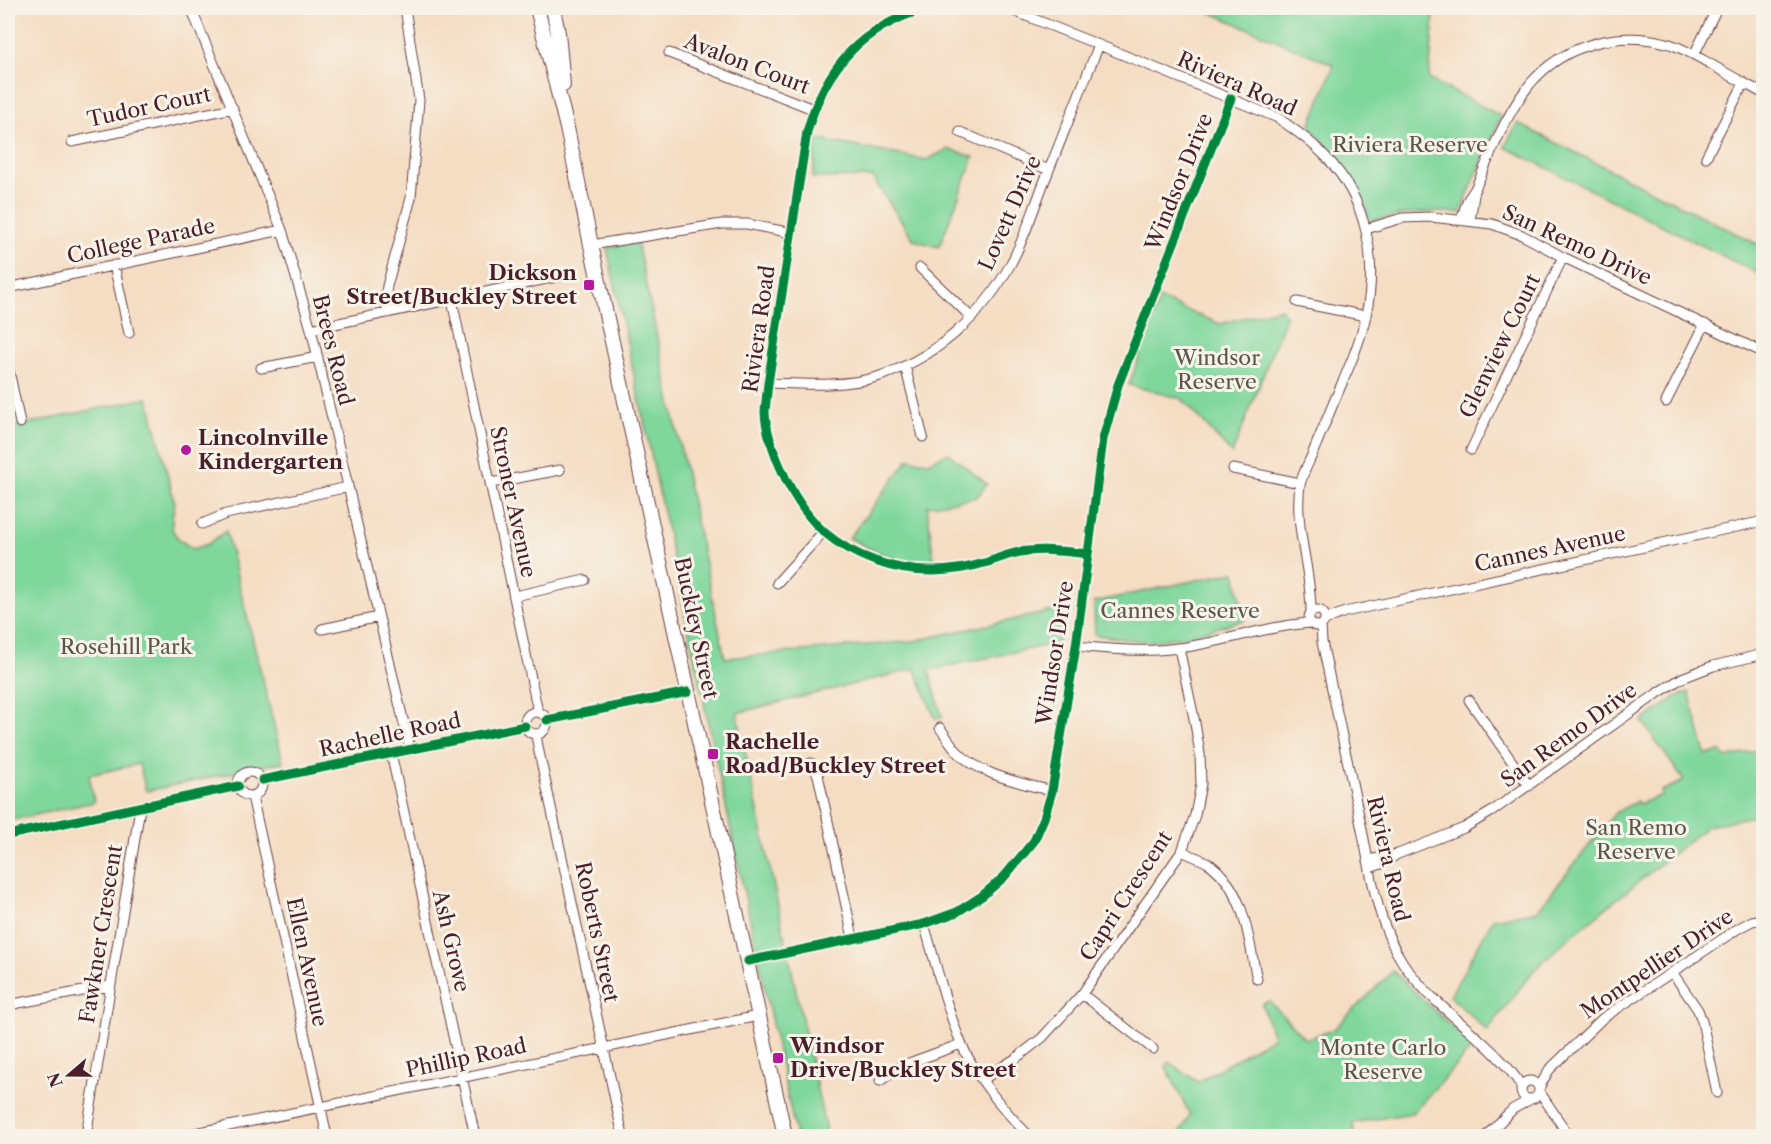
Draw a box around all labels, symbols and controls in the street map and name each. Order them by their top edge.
street label: Avalon Court [680,28,814,99]
street label: Riviera Road [1174,46,1301,121]
street label: Tudor Court [85,81,214,132]
street label: Windsor Drive [1139,109,1217,255]
park label: Riviera Reserve [1332,132,1488,157]
street label: Lovett Drive [973,151,1046,274]
street label: San Remo Drive [1499,199,1656,290]
street label: College Parade [65,213,217,268]
place label: Dickson Street/Buckley Street [346,260,578,309]
street label: Riviera Road [737,264,780,394]
street label: Glenview Court [1454,269,1546,422]
marker: Dickson Street/Buckley Street [582,278,596,292]
street label: Brees Road [308,292,359,408]
park label: Windsor Reserve [1173,345,1260,394]
street label: Stroner Avenue [485,424,542,580]
place label: Lincolnville Kindergarten [198,425,344,474]
marker: Lincolnville Kindergarten [179,443,193,457]
street label: Cannes Avenue [1472,520,1628,577]
street label: Buckley Street [669,555,724,702]
street label: Windsor Drive [1031,579,1078,728]
park label: Cannes Reserve [1100,598,1260,623]
park label: Rosehill Park [60,634,193,659]
street label: San Remo Drive [1496,677,1642,792]
street label: Rachelle Road [317,707,463,762]
place label: Rachelle Road/Buckley Street [725,729,946,778]
marker: Rachelle Road/Buckley Street [706,747,720,761]
street label: Riviera Road [1362,794,1415,924]
park label: San Remo Reserve [1585,815,1687,864]
street label: Capri Crescent [1074,826,1177,965]
street label: Fawkner Crescent [74,842,127,1025]
street label: Roberts Street [570,859,625,1005]
street label: Ash Grove [427,887,475,994]
street label: Ellen Avenue [282,895,333,1029]
street label: Montpellier Drive [1576,903,1738,1024]
street label: Phillip Road [403,1032,529,1082]
place label: Windsor Drive/Buckley Street [789,1033,1017,1082]
park label: Monte Carlo Reserve [1320,1035,1446,1084]
north arrow [39,1045,99,1105]
marker: Windsor Drive/Buckley Street [771,1051,785,1065]
text: N [43,1070,67,1090]

